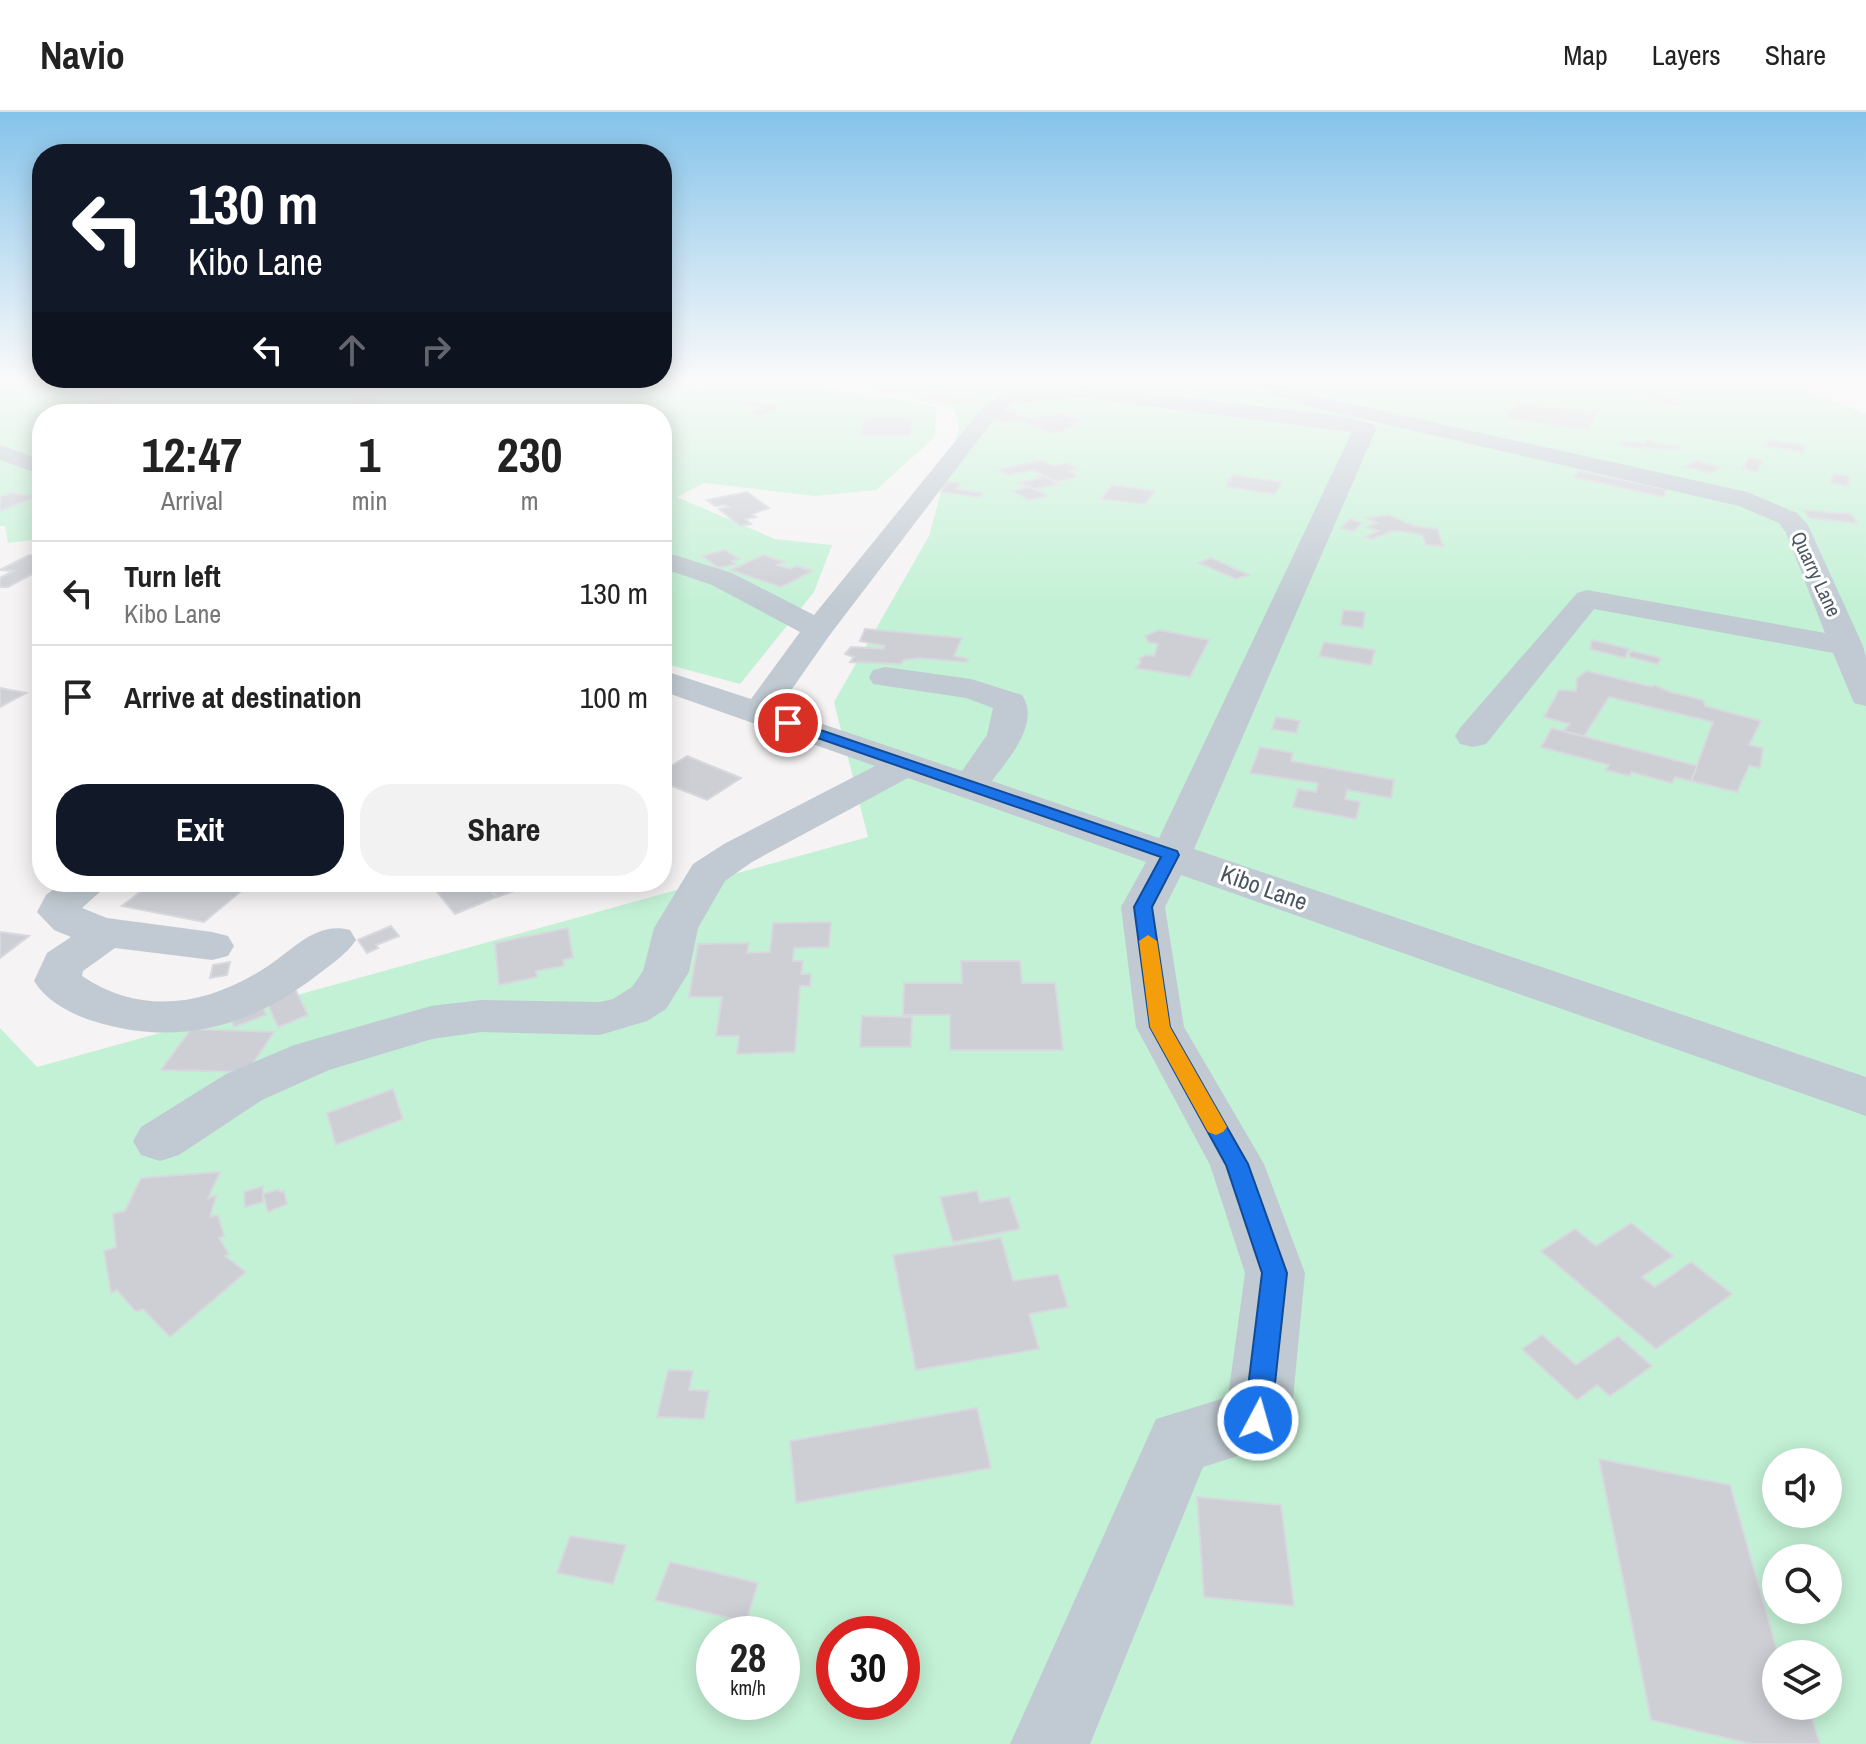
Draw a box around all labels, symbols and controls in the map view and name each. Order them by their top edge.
text: Navio [40,30,125,81]
text: Map [1563,36,1608,74]
text: Layers [1652,36,1721,74]
text: Share [1765,36,1826,74]
text: 130 m [188,166,318,241]
icon: left [56,176,160,280]
text: Kibo Lane [188,238,323,286]
icon: left [246,328,290,372]
icon: ahead [330,328,374,372]
icon: right [414,328,458,372]
text: 12:47 [142,422,242,487]
text: 1 [359,422,380,487]
text: 230 [497,422,562,487]
text: Arrival [161,483,223,518]
text: min [352,483,387,518]
text: m [521,483,539,518]
street label: Quarry Lane [1785,527,1848,621]
text: Turn left [124,556,221,596]
icon: left [56,571,100,615]
text: 130 m [580,573,648,613]
text: Kibo Lane [124,596,221,631]
icon: arrive [56,675,100,719]
text: Arrive at destination [124,677,362,717]
text: 100 m [580,677,648,717]
pin [754,689,822,757]
icon: arrive [766,701,810,745]
button: Exit [56,784,344,876]
button: Share [360,784,648,876]
street label: Kibo Lane [1217,857,1312,917]
position arrow [1216,1378,1300,1462]
map controls [1762,1448,1842,1720]
button: sound [1762,1448,1842,1528]
button: search [1762,1544,1842,1624]
speed limit sign: 30 [816,1616,920,1720]
text: 28 [730,1631,766,1684]
button: layers [1762,1640,1842,1720]
text: km/h [730,1674,766,1701]

